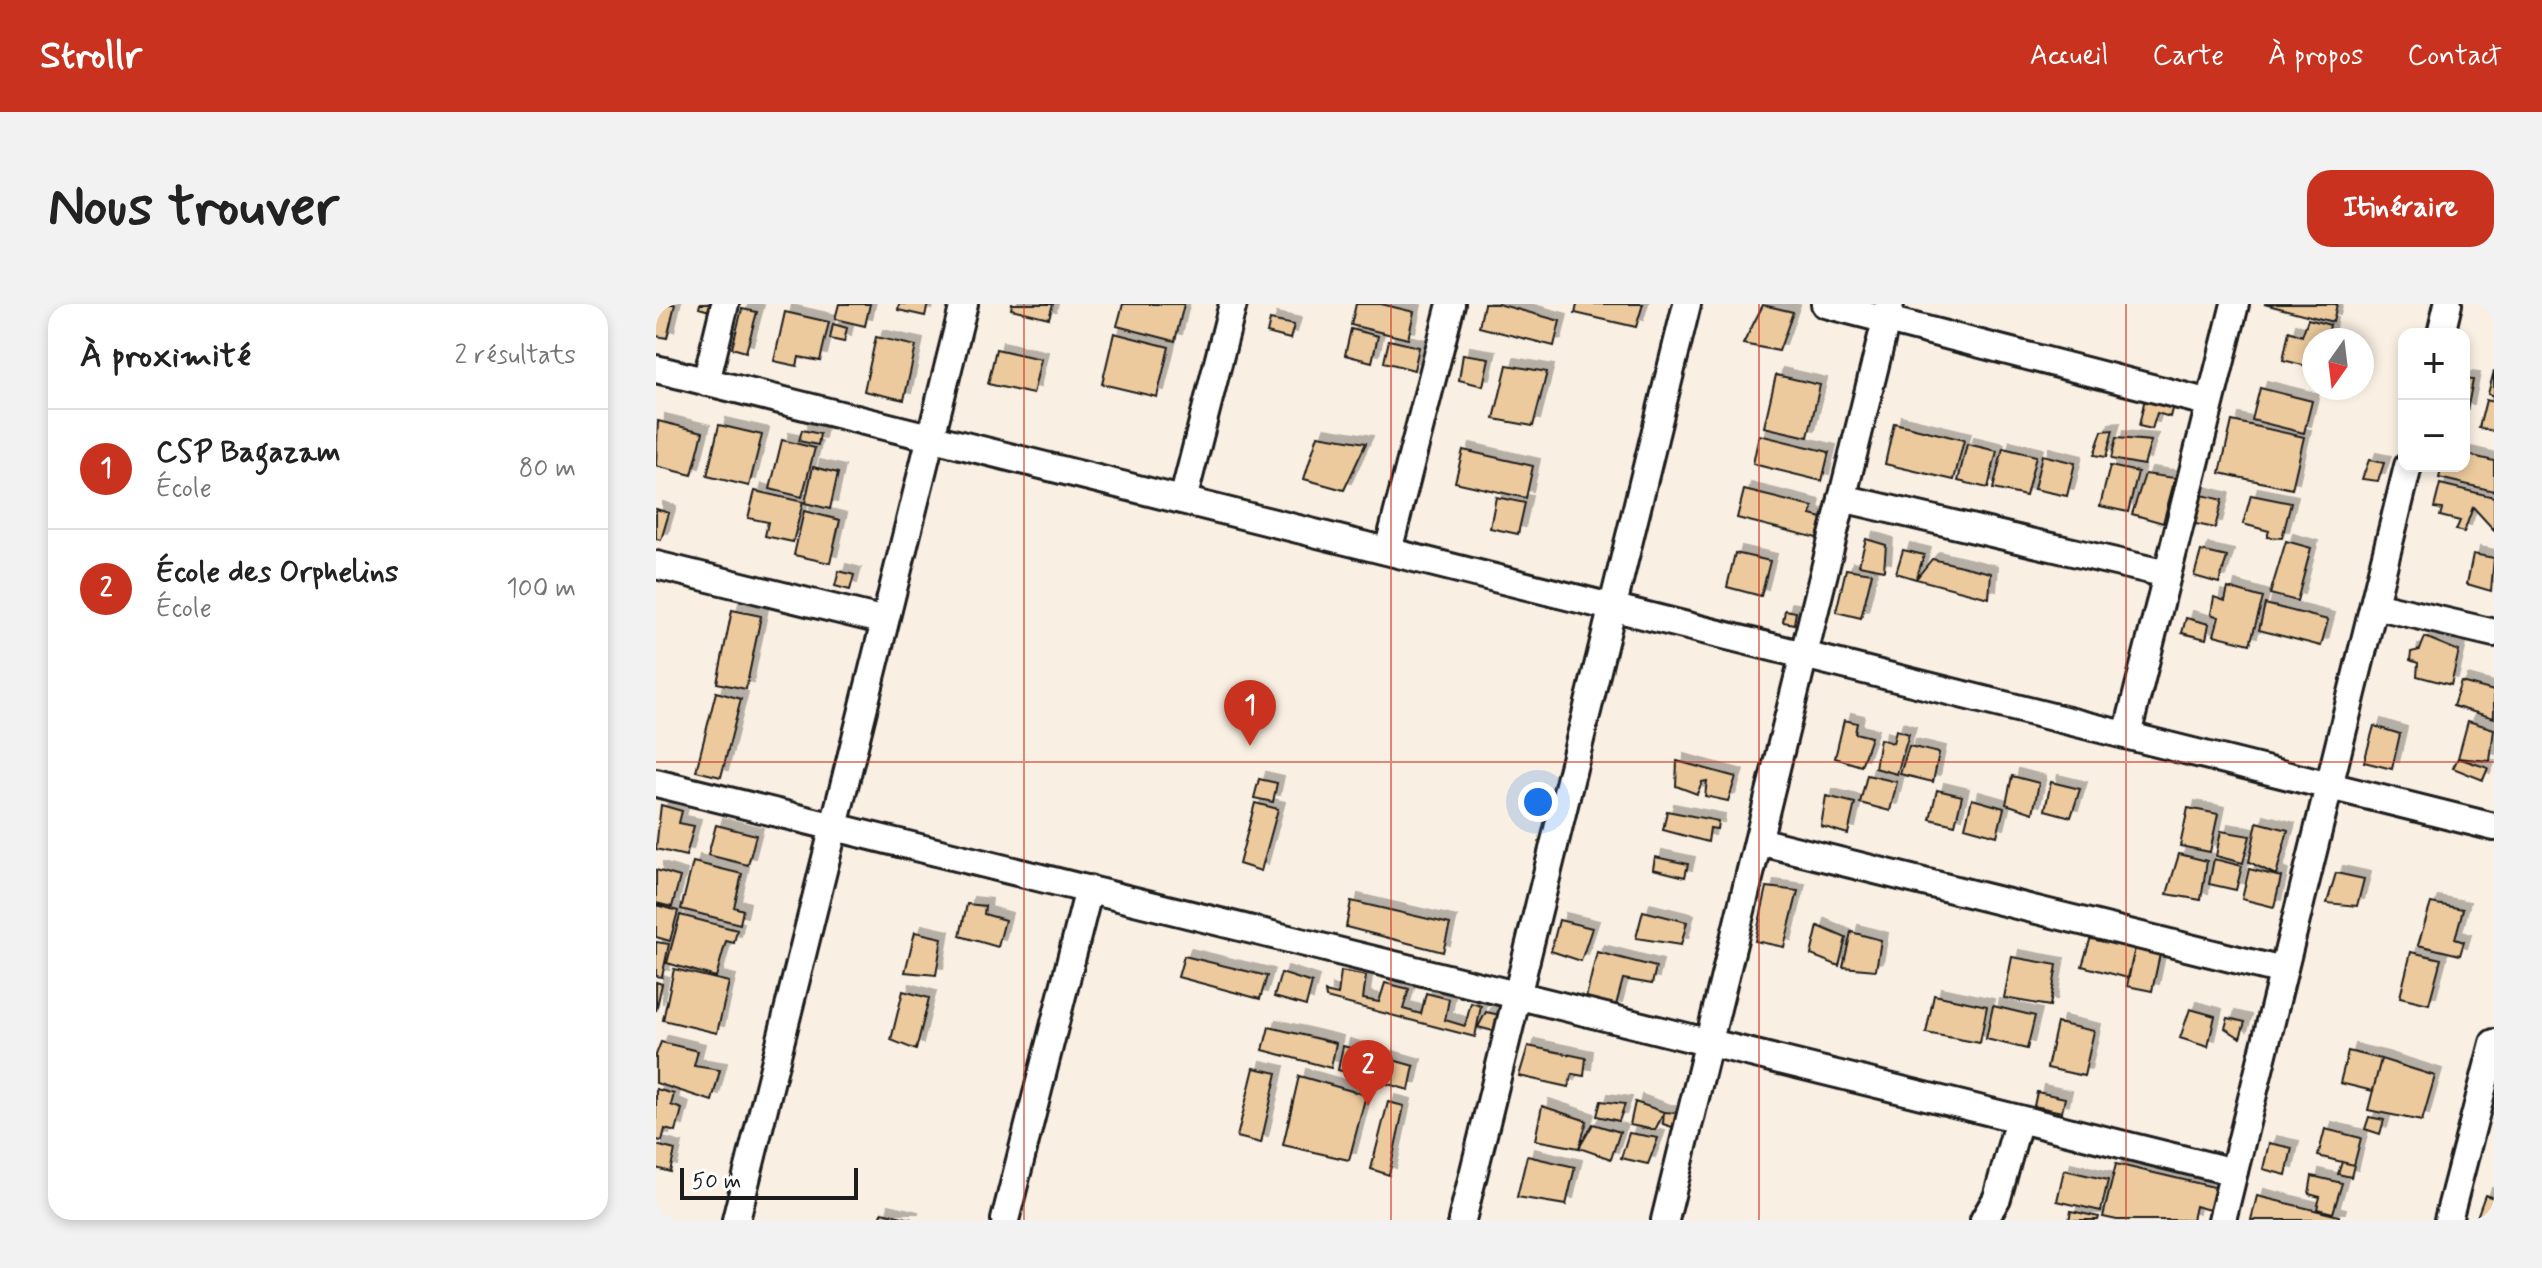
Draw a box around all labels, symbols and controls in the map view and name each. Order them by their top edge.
text: Strollr [40,32,142,81]
text: Accueil [2030,38,2108,75]
text: Carte [2152,38,2224,75]
text: À propos [2268,38,2363,75]
text: Contact [2407,38,2502,75]
button: Itinéraire [2307,170,2494,247]
text: Nous trouver [48,172,339,245]
north arrow [2302,328,2374,400]
map controls [2398,328,2470,472]
button: + [2398,328,2470,400]
text: À proximité [80,334,251,379]
text: 2 résultats [454,339,576,373]
button: − [2398,400,2470,472]
text: CSP Bagazam [156,433,341,472]
text: 1 [100,452,112,486]
text: 80 m [519,452,576,486]
text: École [156,472,212,506]
text: École des Orphelins [156,553,398,592]
text: 2 [100,572,112,606]
text: 100 m [506,572,576,606]
text: École [156,592,212,626]
pin: 1 [1224,680,1276,746]
your location [1518,782,1558,822]
pin: 2 [1342,1040,1394,1106]
scale bar [680,1164,858,1200]
text: 50 m [692,1168,741,1196]

